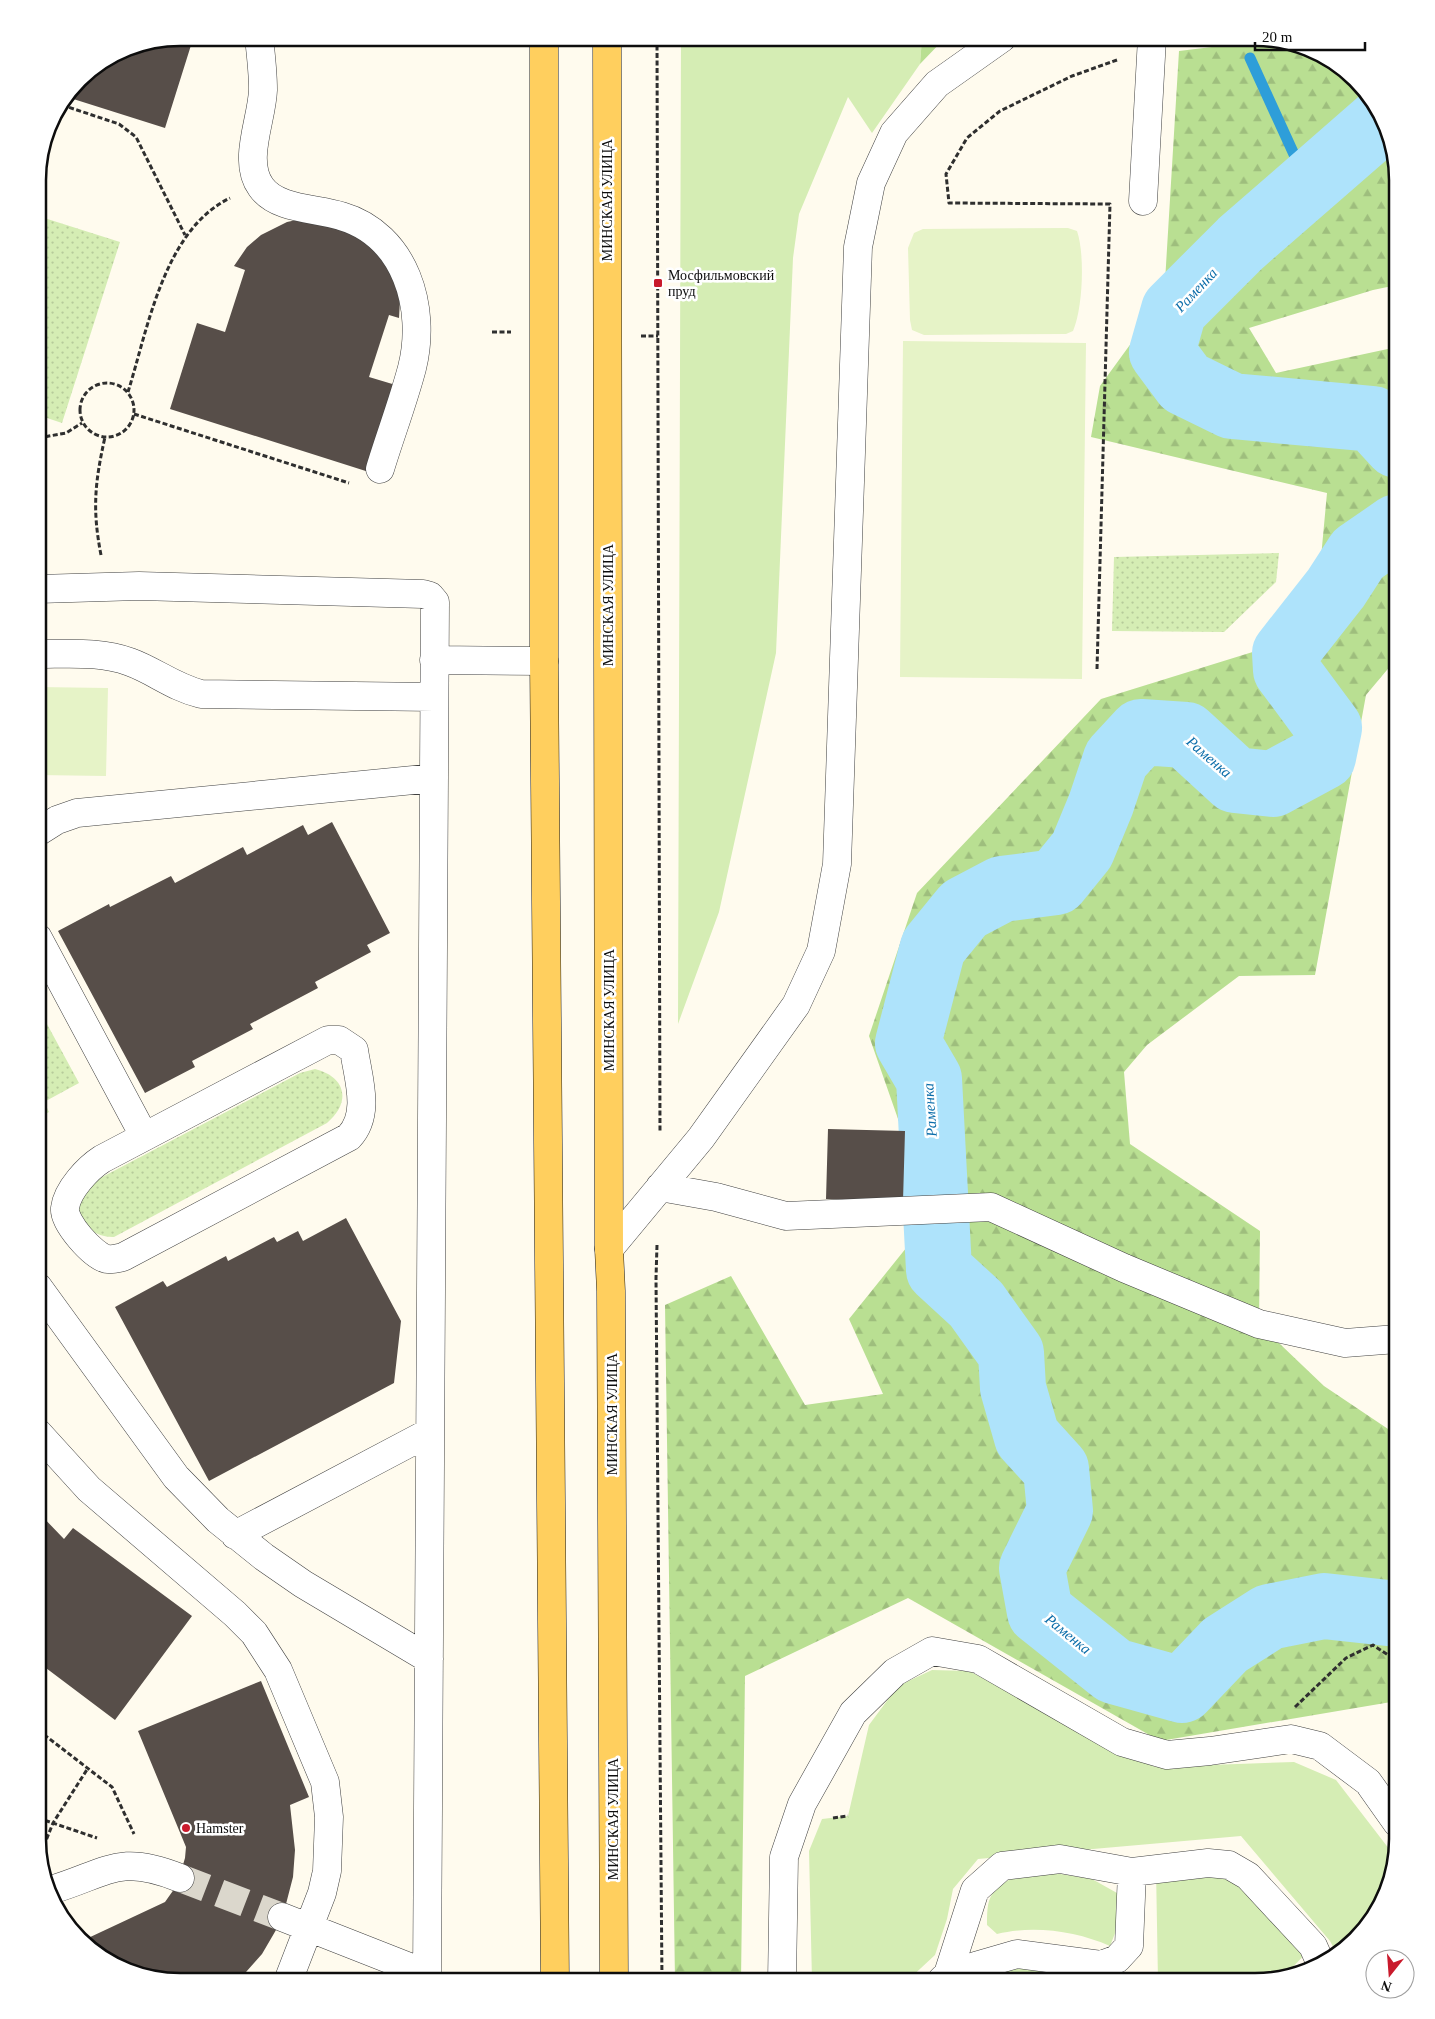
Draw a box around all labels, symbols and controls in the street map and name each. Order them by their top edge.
scale bar [1255,20,1365,52]
text: 20 m [1262,29,1293,45]
street label: МИНСКАЯ УЛИЦА [600,138,615,261]
water label: Раменка [1171,265,1220,316]
place label: Мосфильмовский пруд [668,268,775,299]
marker: Мосфильмовский пруд [652,277,664,289]
street label: МИНСКАЯ УЛИЦА [601,543,616,666]
water label: Раменка [1183,733,1235,781]
street label: МИНСКАЯ УЛИЦА [602,948,617,1071]
water label: Раменка [920,1083,940,1138]
street label: МИНСКАЯ УЛИЦА [605,1352,620,1475]
water label: Раменка [1041,1610,1094,1657]
street label: МИНСКАЯ УЛИЦА [606,1757,621,1880]
place label: Hamster [196,1821,244,1836]
marker: Hamster [180,1822,192,1834]
north arrow [1365,1949,1415,1999]
text: N [1379,1977,1393,1995]

